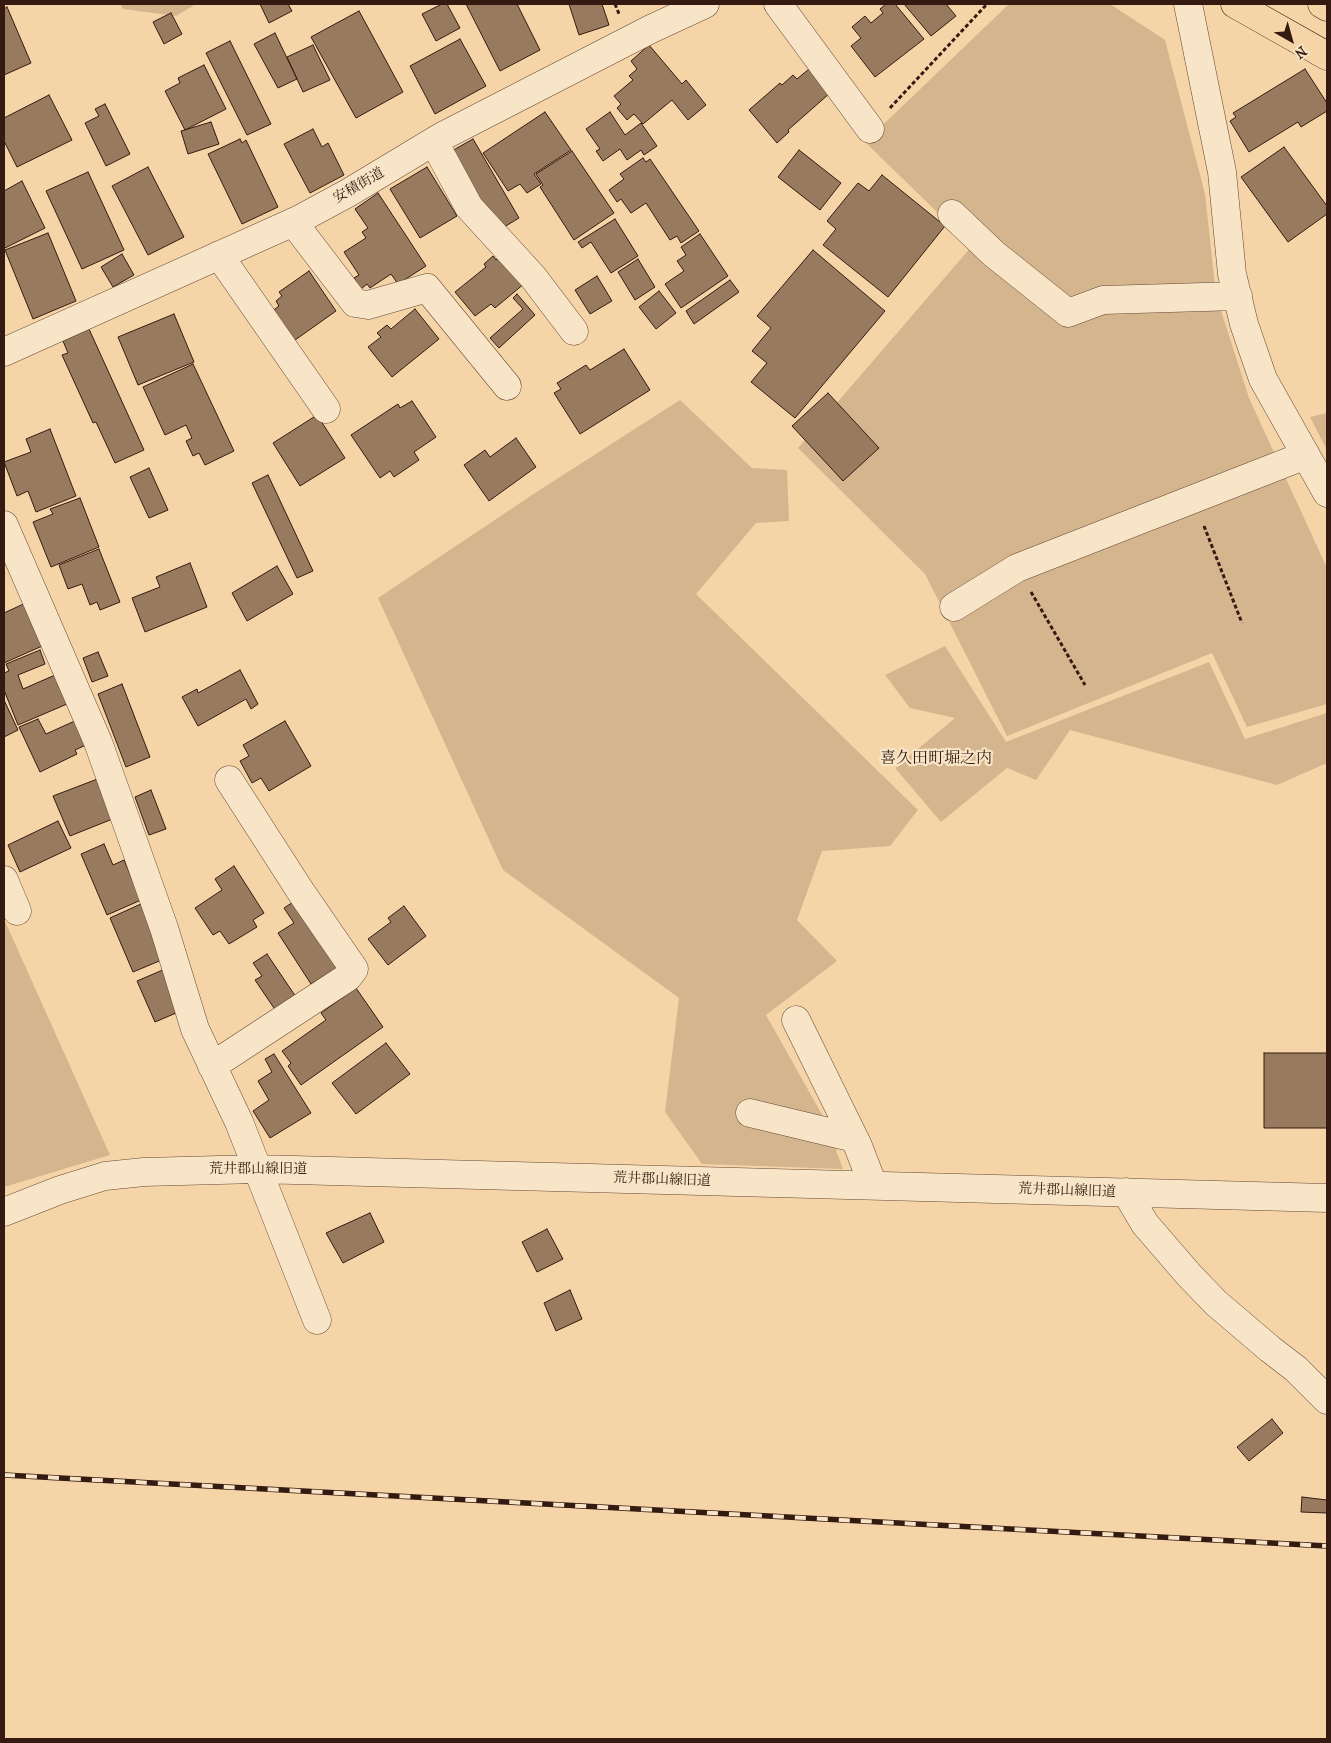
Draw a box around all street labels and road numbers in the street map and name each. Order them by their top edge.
street label: 安積街道 [331,165,387,207]
street label: 荒井郡山線旧道 [209,1162,307,1178]
street label: 荒井郡山線旧道 [613,1170,711,1190]
street label: 荒井郡山線旧道 [1018,1181,1116,1201]

